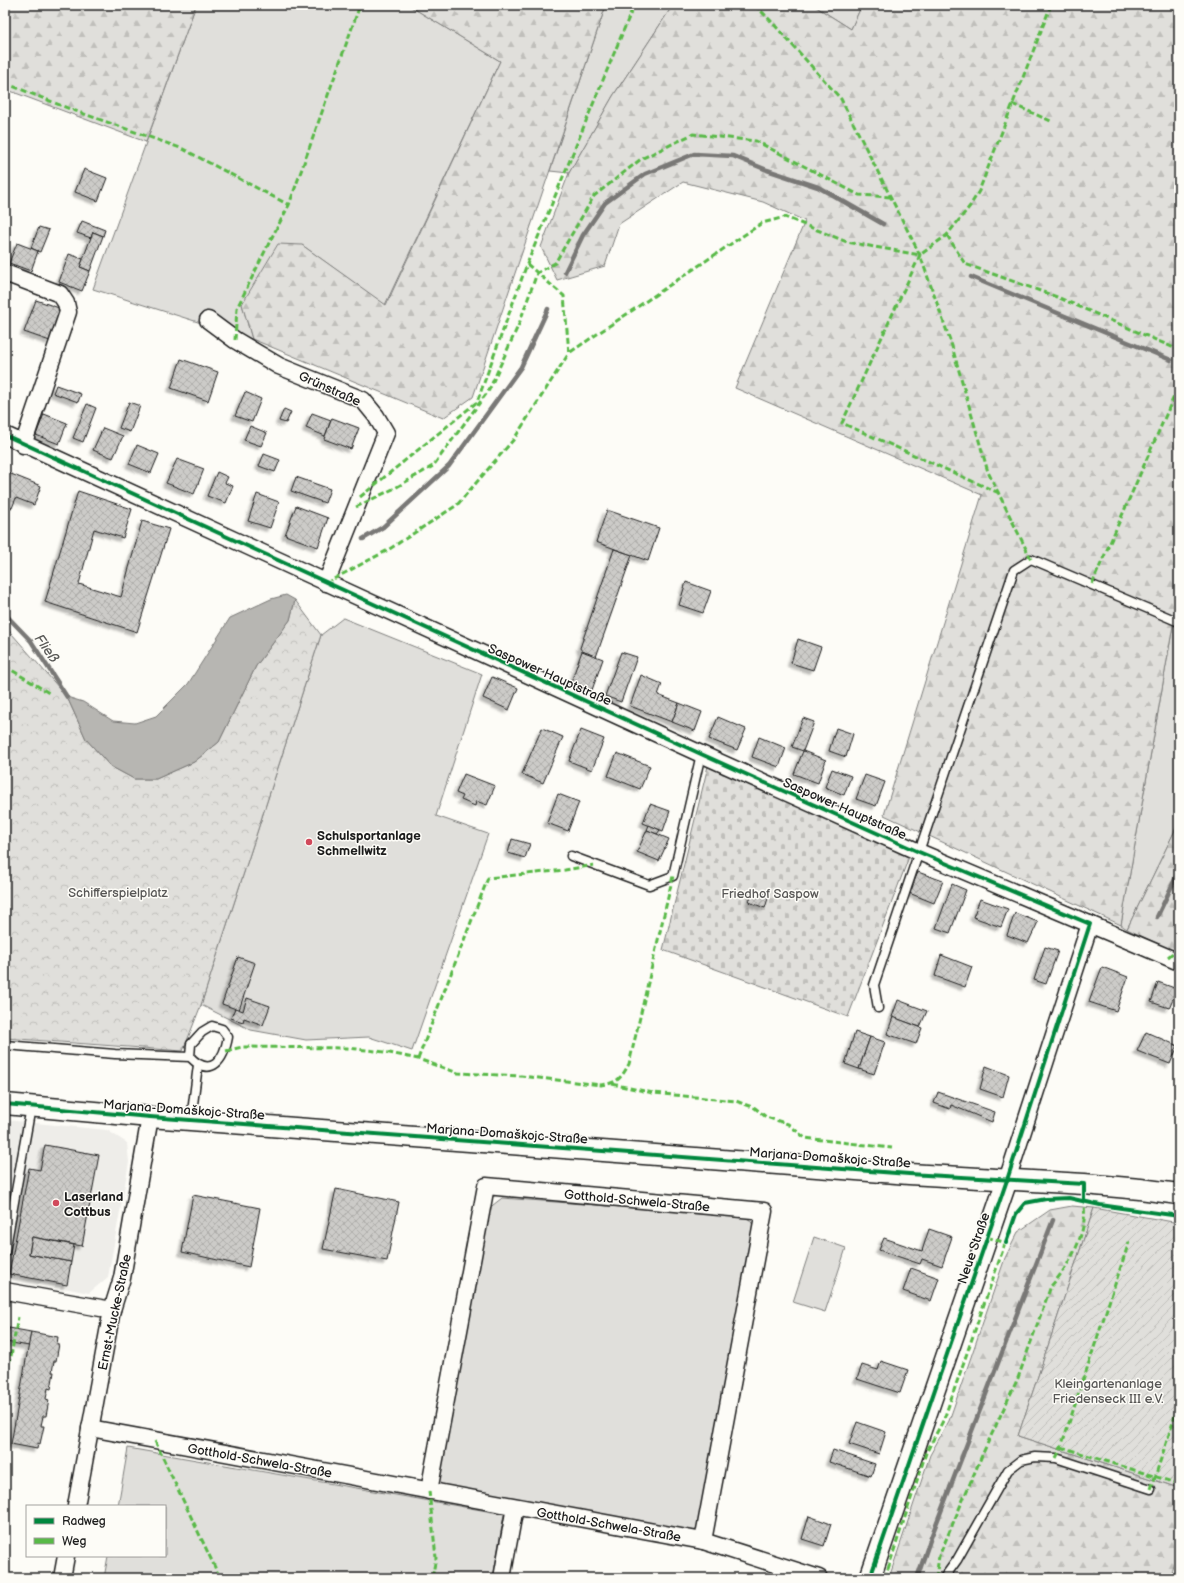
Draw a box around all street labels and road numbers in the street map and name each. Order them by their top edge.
street label: Grünstraße [296,368,363,410]
street label: Saspower Hauptstraße [485,640,614,710]
street label: Saspower Hauptstraße [780,774,909,844]
street label: Marjana-Domaškojc-Straße [103,1096,265,1124]
street label: Marjana-Domaškojc-Straße [426,1120,588,1148]
street label: Marjana-Domaškojc-Straße [749,1144,911,1172]
street label: Gotthold-Schwela-Straße [563,1187,711,1215]
street label: Neue Straße [954,1210,994,1286]
street label: Ernst-Mucke-Straße [95,1252,135,1372]
street label: Gotthold-Schwela-Straße [186,1440,334,1482]
street label: Gotthold-Schwela-Straße [535,1504,683,1546]

